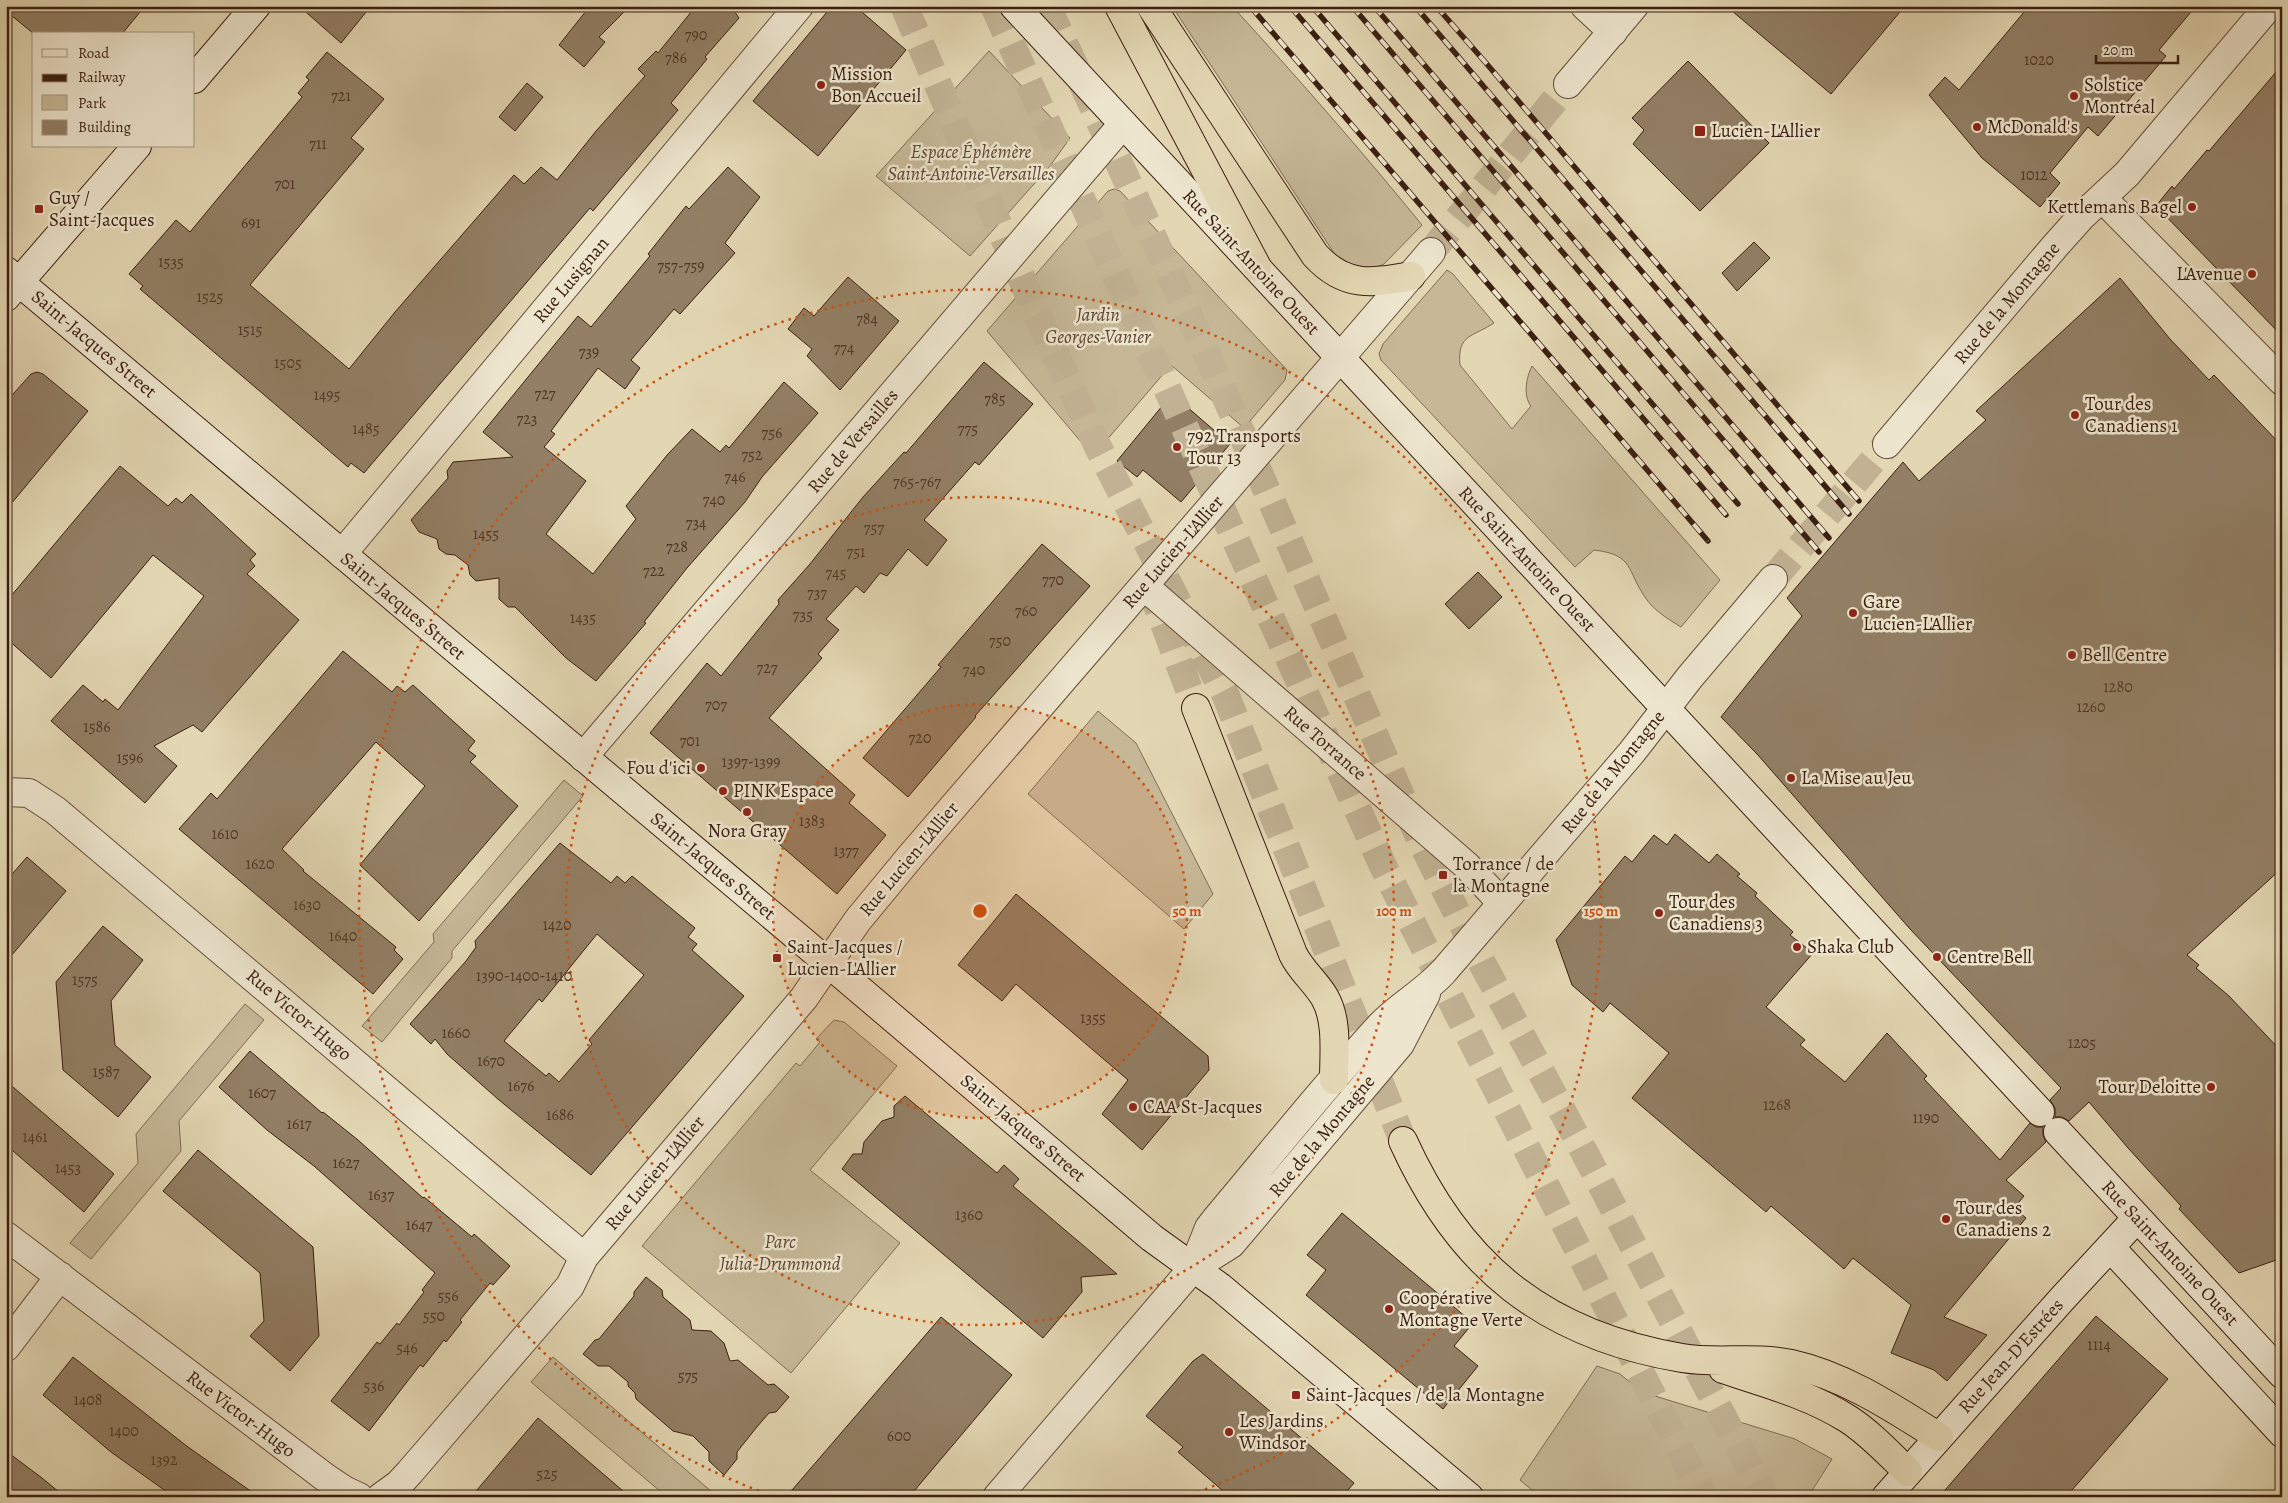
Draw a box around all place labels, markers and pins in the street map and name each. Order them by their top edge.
place label: Mission Bon Accueil [831,61,922,109]
place label: Solstice Montréal [2084,72,2155,120]
marker: Mission Bon Accueil [815,79,827,91]
marker: Solstice Montréal [2068,90,2080,102]
place label: McDonald's [1987,114,2078,140]
place label: Lucien-L'Allier [1711,118,1820,144]
marker: McDonald's [1971,121,1983,133]
marker: Lucien-L'Allier [1693,124,1707,138]
place label: Guy / Saint-Jacques [49,185,155,233]
place label: Kettlemans Bagel [2047,194,2182,220]
marker: Kettlemans Bagel [2186,201,2198,213]
marker: Guy / Saint-Jacques [33,203,45,215]
place label: L'Avenue [2176,261,2242,287]
marker: L'Avenue [2246,268,2258,280]
place label: Tour des Canadiens 1 [2085,391,2178,439]
marker: Tour des Canadiens 1 [2069,409,2081,421]
place label: 792 Transports Tour 13 [1187,423,1301,471]
marker: 792 Transports Tour 13 [1171,441,1183,453]
place label: Gare Lucien-L'Allier [1863,589,1972,637]
marker: Gare Lucien-L'Allier [1847,607,1859,619]
place label: Bell Centre [2082,642,2167,668]
marker: Bell Centre [2066,649,2078,661]
place label: Fou d'ici [626,755,691,781]
marker: Fou d'ici [695,762,707,774]
place label: La Mise au Jeu [1801,765,1912,791]
marker: La Mise au Jeu [1785,772,1797,784]
place label: PINK Espace [733,778,834,804]
marker: PINK Espace [717,785,729,797]
marker: Nora Gray [741,806,753,818]
place label: Nora Gray [708,818,787,844]
place label: Torrance / de la Montagne [1453,851,1554,899]
marker: Torrance / de la Montagne [1437,869,1449,881]
place label: Tour des Canadiens 3 [1669,889,1763,937]
centre of rings [971,902,989,920]
marker: Tour des Canadiens 3 [1653,907,1665,919]
place label: Saint-Jacques / Lucien-L'Allier [787,934,903,982]
place label: Shaka Club [1807,934,1894,960]
marker: Shaka Club [1791,941,1803,953]
place label: Centre Bell [1947,944,2032,970]
marker: Centre Bell [1931,951,1943,963]
marker: Saint-Jacques / Lucien-L'Allier [771,952,783,964]
place label: Tour Deloitte [2099,1074,2201,1100]
marker: Tour Deloitte [2205,1081,2217,1093]
place label: CAA St-Jacques [1143,1094,1262,1120]
marker: CAA St-Jacques [1127,1101,1139,1113]
place label: Tour des Canadiens 2 [1956,1195,2051,1243]
marker: Tour des Canadiens 2 [1940,1213,1952,1225]
place label: Coopérative Montagne Verte [1399,1285,1523,1333]
marker: Coopérative Montagne Verte [1383,1303,1395,1315]
place label: Saint-Jacques / de la Montagne [1306,1382,1544,1408]
marker: Saint-Jacques / de la Montagne [1290,1389,1302,1401]
place label: Les Jardins Windsor [1238,1408,1324,1456]
marker: Les Jardins Windsor [1223,1426,1235,1438]

